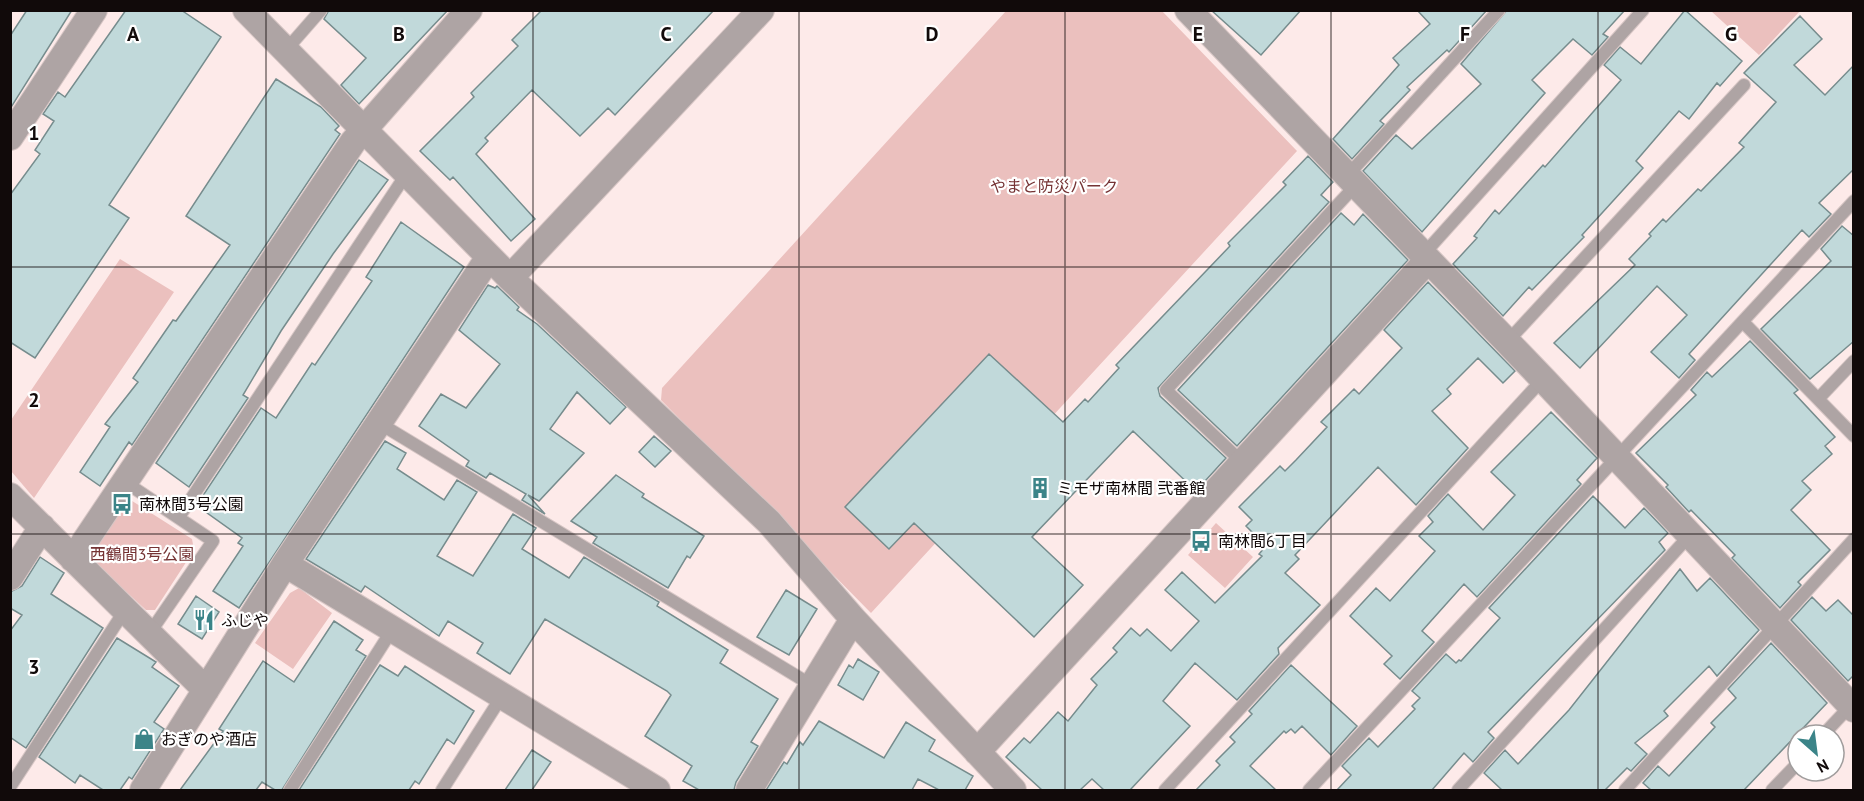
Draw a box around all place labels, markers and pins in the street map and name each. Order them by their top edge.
building icon: ミモザ南林間 弐番館 [1028,476,1052,500]
place label: ミモザ南林間 弐番館 [1057,478,1205,498]
bus stop icon: 南林間3号公園 [110,492,134,516]
place label: 南林間3号公園 [139,494,244,514]
bus stop icon: 南林間6丁目 [1189,529,1213,553]
place label: 南林間6丁目 [1218,531,1307,551]
restaurant icon: ふじや [192,608,216,632]
place label: ふじや [221,610,269,630]
shop icon: おぎのや酒店 [132,727,156,751]
place label: おぎのや酒店 [161,729,257,749]

